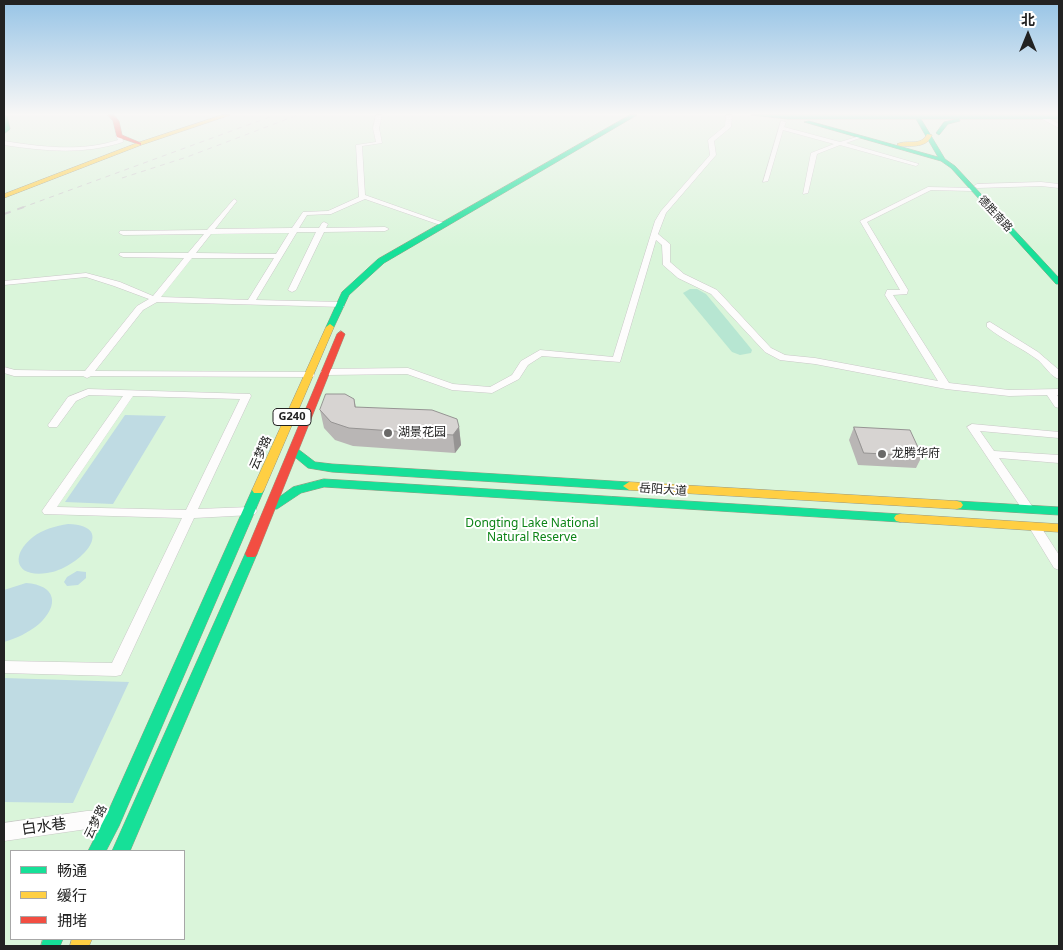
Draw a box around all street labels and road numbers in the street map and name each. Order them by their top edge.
street label: 德胜南路 [975,193,1015,235]
road number: G240 [273,408,311,426]
street label: 云梦路 [247,434,275,472]
street label: 岳阳大道 [639,481,687,499]
street label: 云梦路 [82,803,110,841]
street label: 白水巷 [20,815,68,839]

